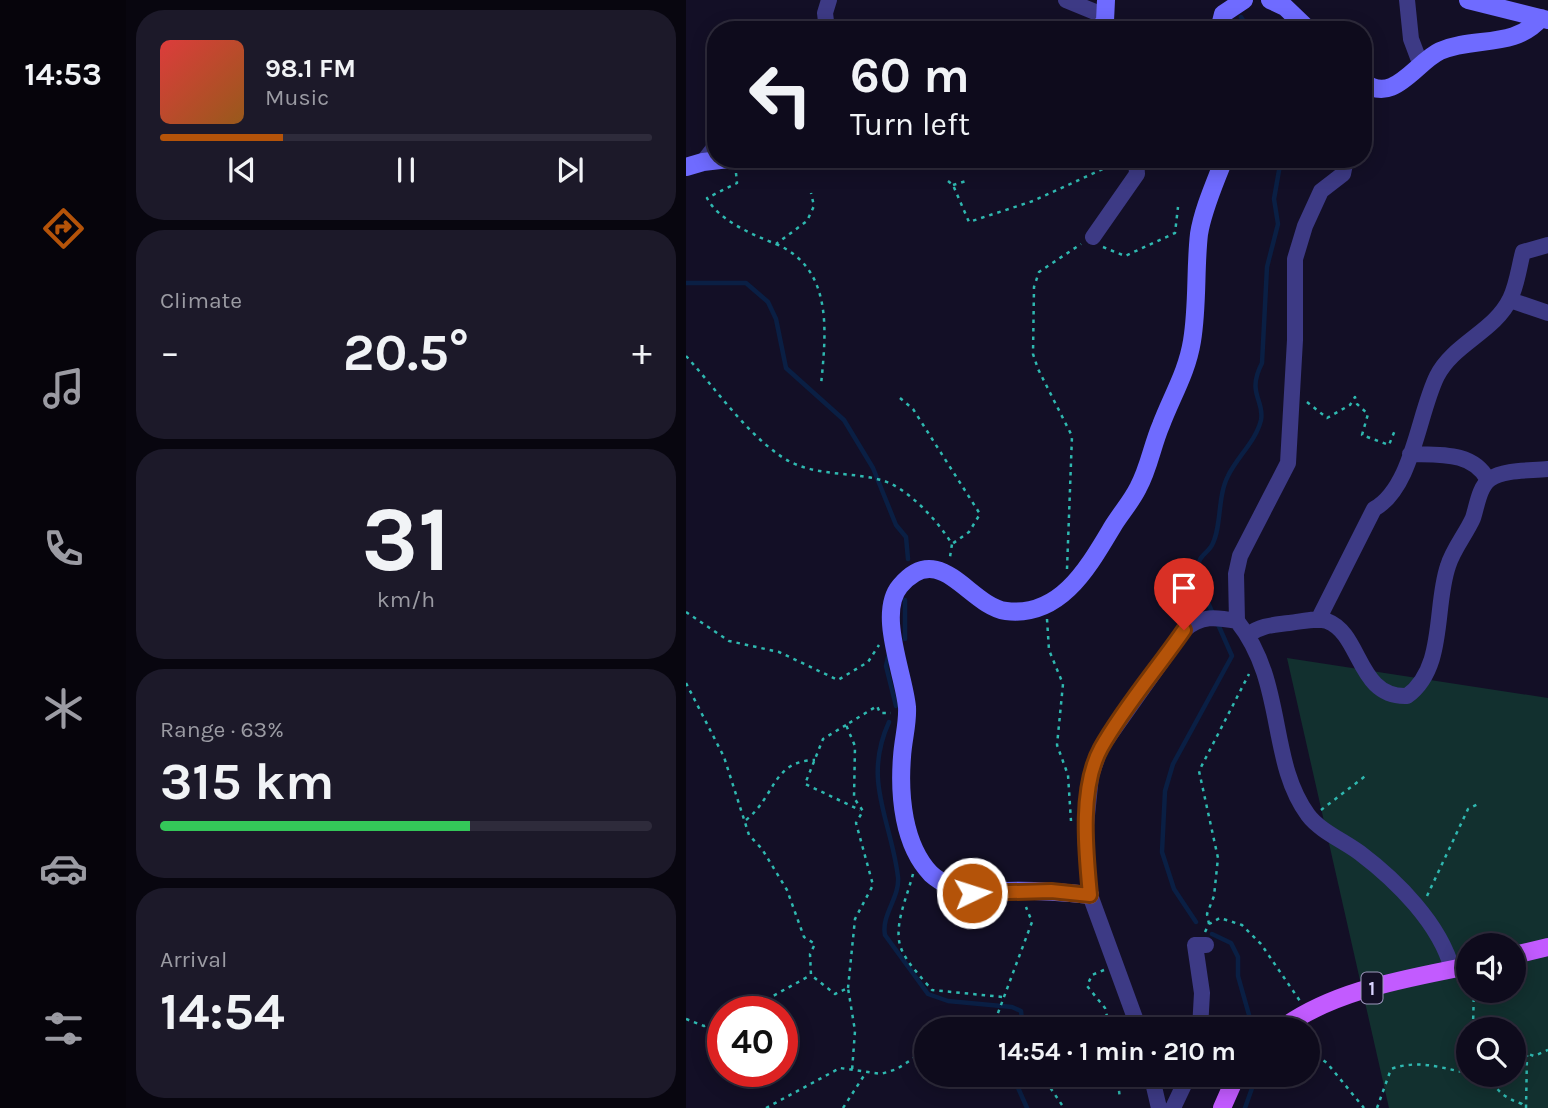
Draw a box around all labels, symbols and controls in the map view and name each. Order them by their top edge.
text: 60 m [850,47,970,104]
icon: left [735,49,826,140]
text: 98.1 FM [265,53,356,84]
text: 14:53 [24,56,102,93]
text: Music [265,84,329,111]
text: Turn left [850,106,970,143]
icon: previous [223,151,261,189]
icon: pause [387,151,425,189]
icon: next [551,151,589,189]
icon: directions [39,204,88,253]
text: Climate [160,287,242,314]
text: 20.5° [343,322,469,383]
text: − [160,330,180,375]
text: + [632,330,652,375]
icon: music [39,364,88,413]
text: 31 [361,487,451,593]
icon: phone [39,524,88,573]
pin [1154,558,1214,630]
icon: arrive [1165,569,1203,607]
text: km/h [377,586,435,613]
icon: climate [39,684,88,733]
text: Range · 63% [160,716,284,743]
text: 315 km [160,751,334,812]
icon: car [39,844,88,893]
position arrow [935,856,1009,930]
map controls [1456,933,1526,1087]
button: sound [1456,933,1526,1003]
text: Arrival [160,946,227,973]
road number: 1 [1362,972,1382,1004]
text: 14:54 [160,981,285,1042]
speed limit sign: 40 [707,996,798,1087]
icon: filters [39,1004,88,1053]
button: search [1456,1017,1526,1087]
text: 14:54 · 1 min · 210 m [998,1036,1236,1067]

